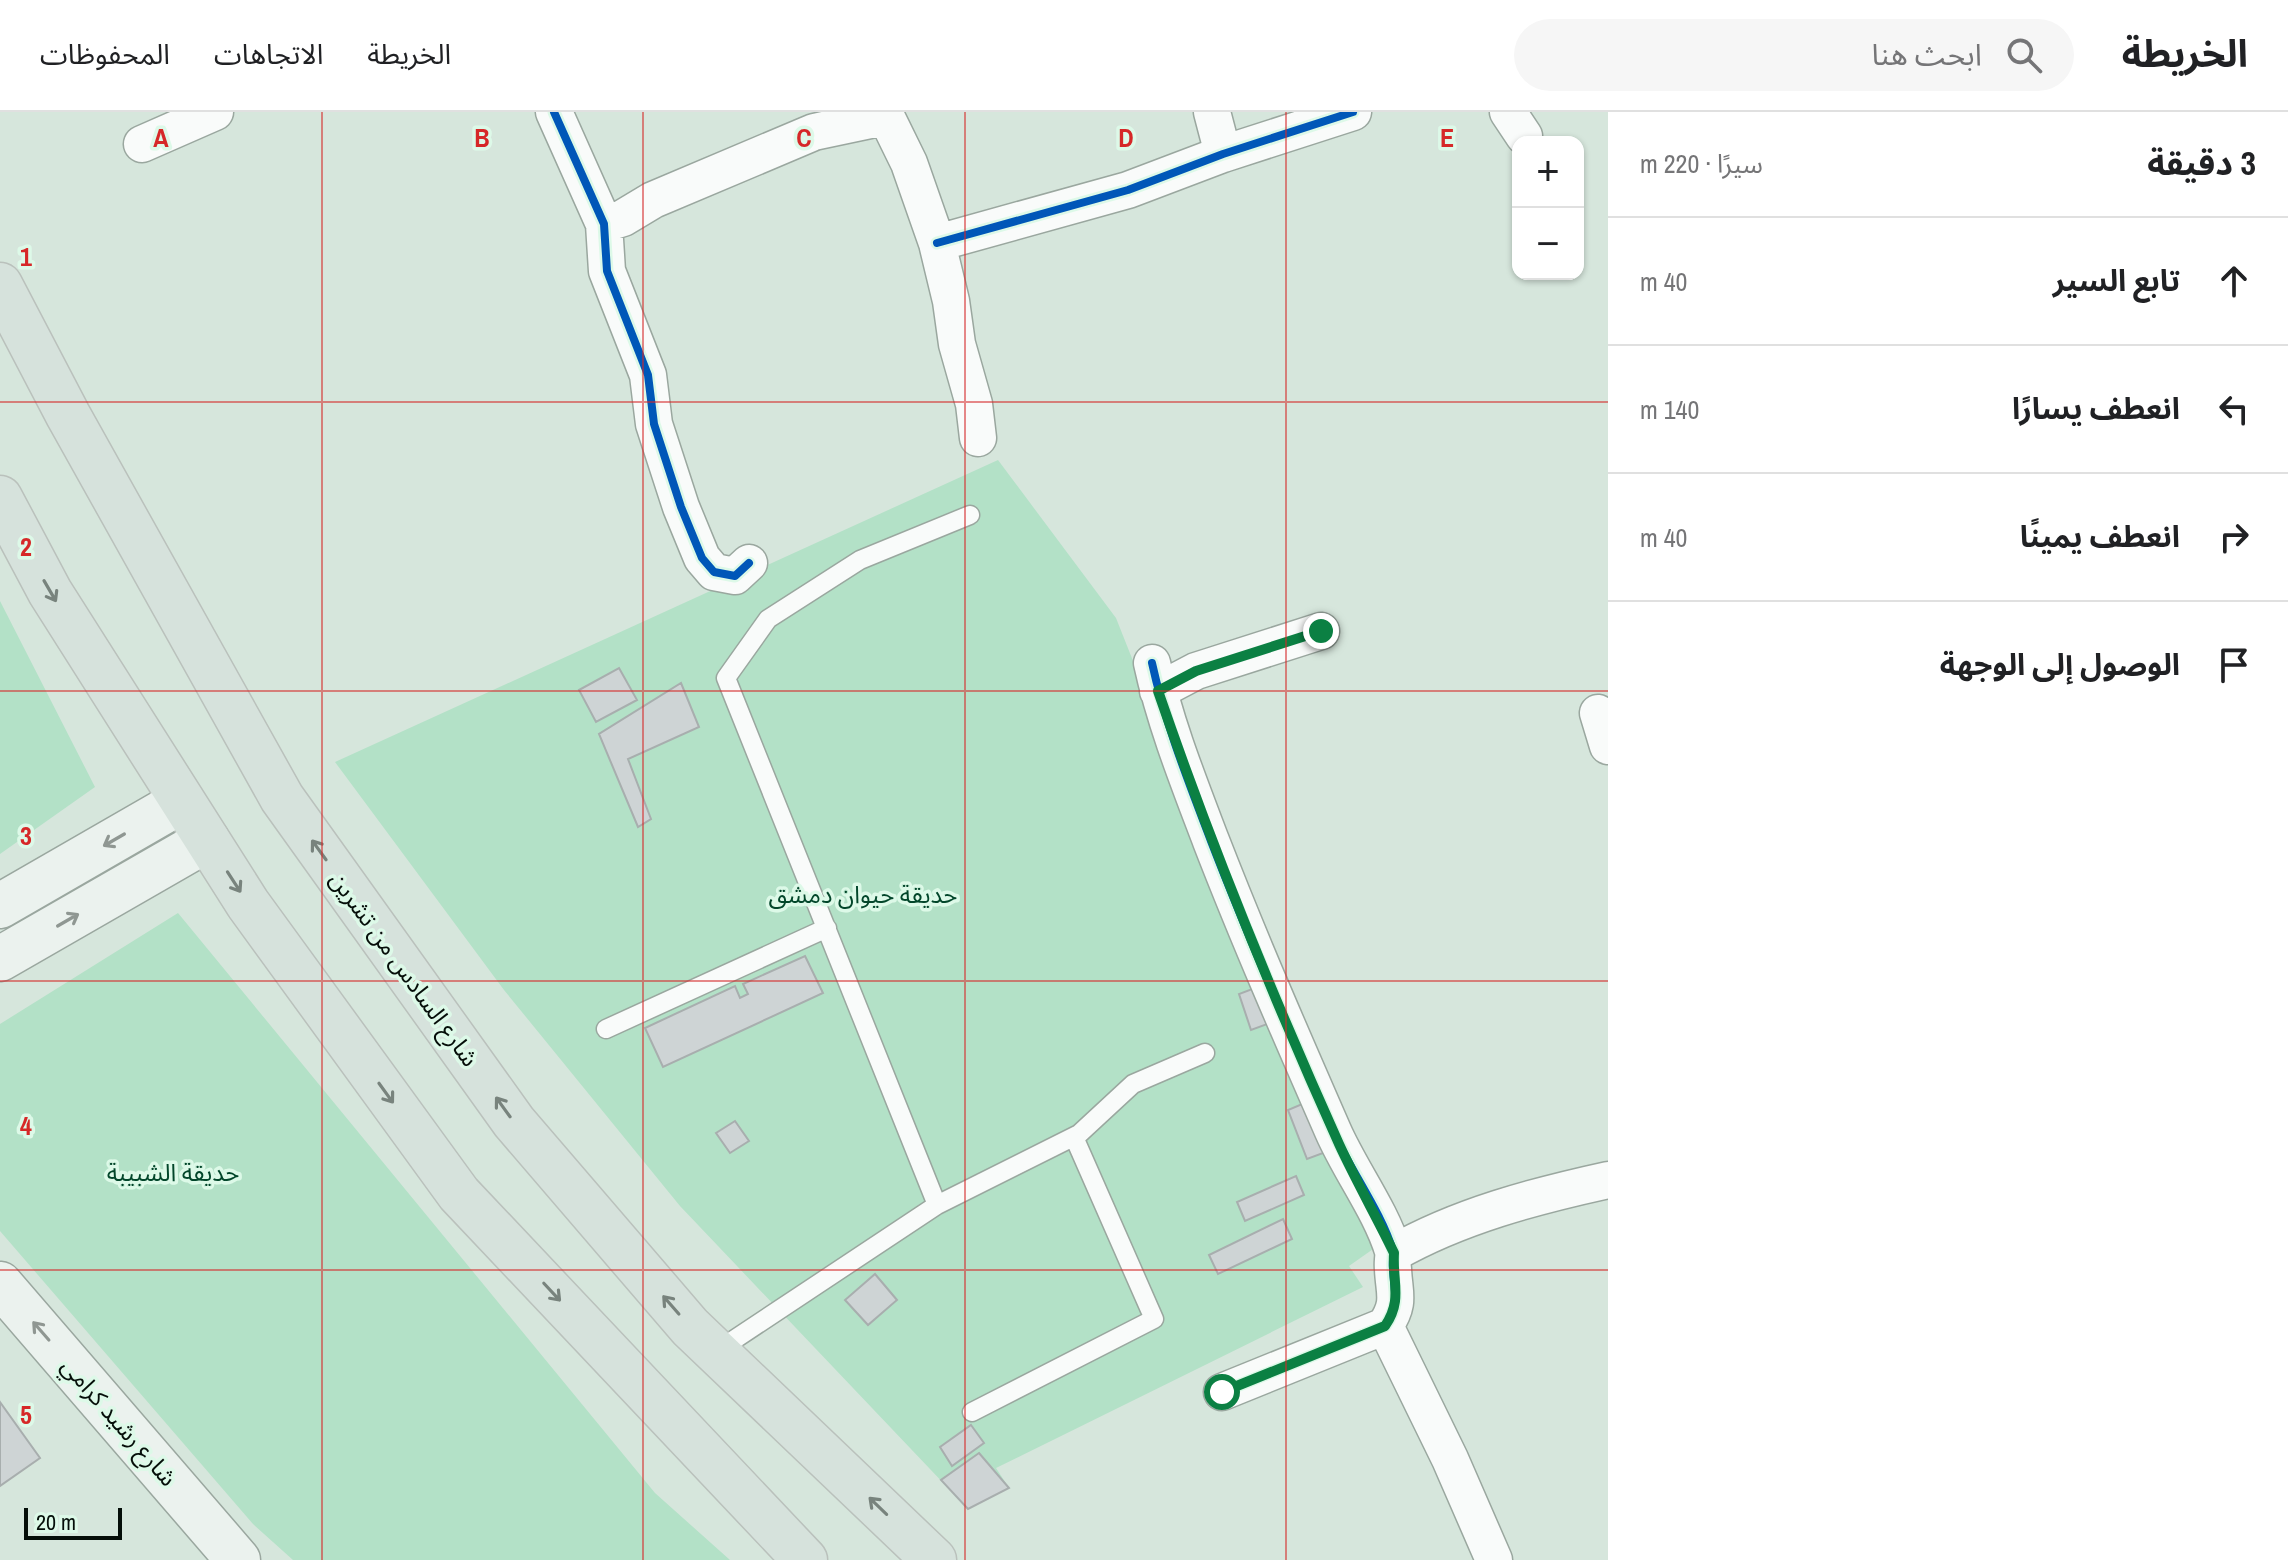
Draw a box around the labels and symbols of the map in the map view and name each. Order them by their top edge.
text: A [153,120,169,155]
text: B [474,120,490,155]
text: C [796,120,812,155]
text: D [1118,120,1134,155]
text: E [1440,120,1454,155]
text: 1 [20,239,32,274]
text: 2 [20,529,32,564]
one-way arrow [42,579,58,602]
route end [1303,613,1339,649]
text: 3 [20,818,32,853]
one-way arrow [103,832,126,848]
one-way arrow [311,839,327,861]
street label: شارع السادس من تشرين [321,864,487,1074]
one-way arrow [226,871,242,893]
park label: حديقة حيوان دمشق [769,878,957,910]
one-way arrow [55,912,79,927]
one-way arrow [378,1082,394,1104]
one-way arrow [495,1097,512,1118]
text: 4 [20,1108,32,1143]
park label: حديقة الشبيبة [107,1156,239,1188]
one-way arrow [543,1282,561,1302]
one-way arrow [663,1295,681,1316]
one-way arrow [32,1322,50,1342]
street label: شارع رشيد كرامي [52,1350,185,1495]
route start [1204,1374,1240,1410]
text: 5 [20,1397,32,1432]
one-way arrow [868,1497,888,1516]
scale bar [24,1504,122,1540]

